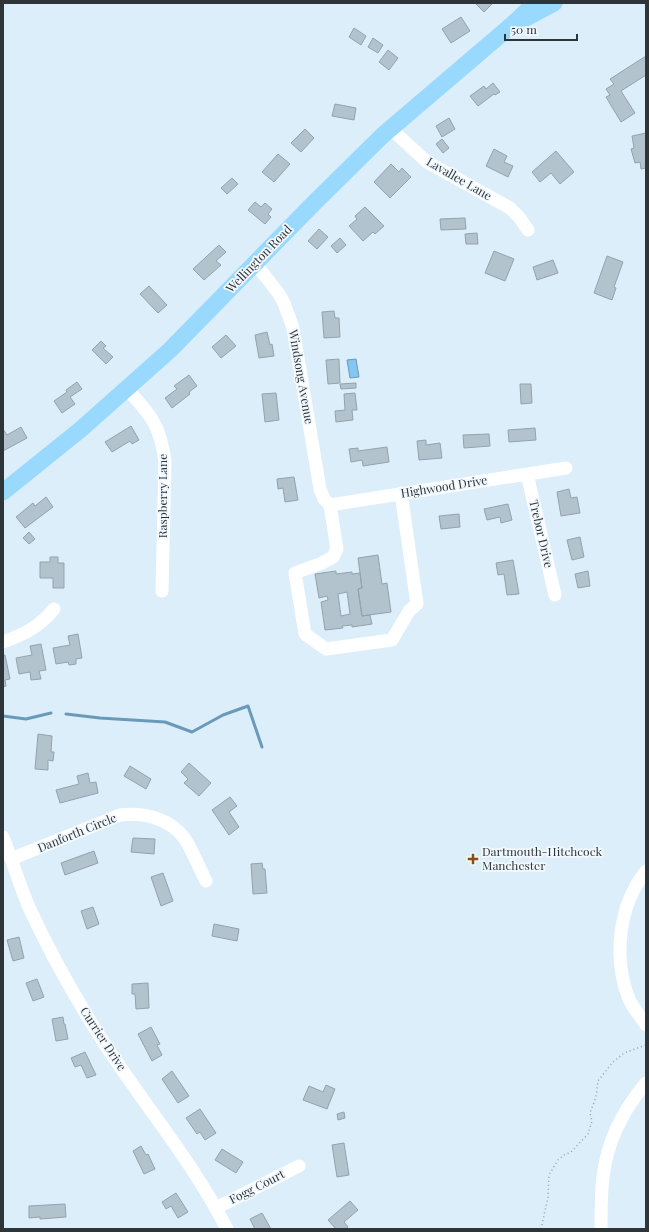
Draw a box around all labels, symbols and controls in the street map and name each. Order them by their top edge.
scale bar [505,16,577,42]
text: 50 m [511,21,537,37]
street label: Lavallee Lane [424,153,495,203]
street label: Wellington Road [221,221,295,296]
street label: Windsong Avenue [286,327,318,425]
street label: Raspberry Lane [154,454,170,538]
street label: Highwood Drive [399,471,488,501]
street label: Trebor Drive [526,498,558,569]
street label: Danforth Circle [35,809,118,855]
place label: Dartmouth-Hitchcock Manchester [482,843,603,873]
marker: Dartmouth-Hitchcock Manchester [467,853,479,865]
street label: Currier Drive [77,1004,130,1073]
street label: Fogg Court [226,1165,288,1207]

